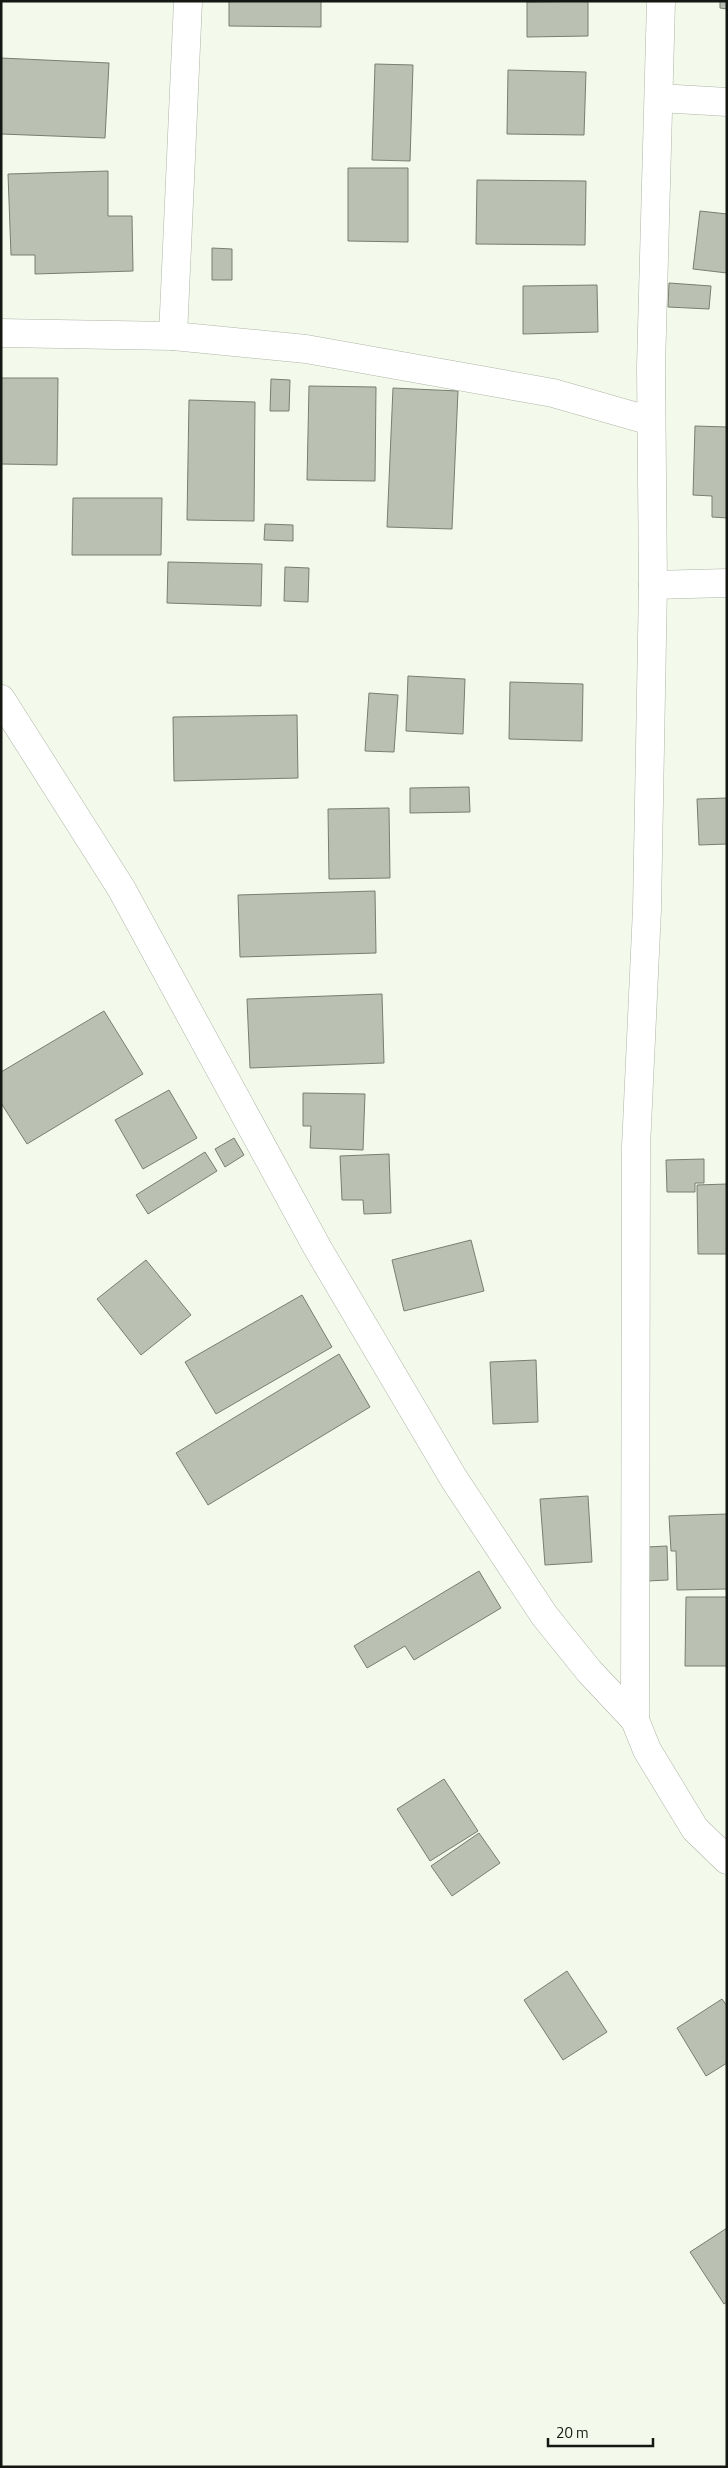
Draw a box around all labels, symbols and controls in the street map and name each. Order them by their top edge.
scale bar [548,2416,653,2448]
text: 20 m [556,2421,589,2444]

